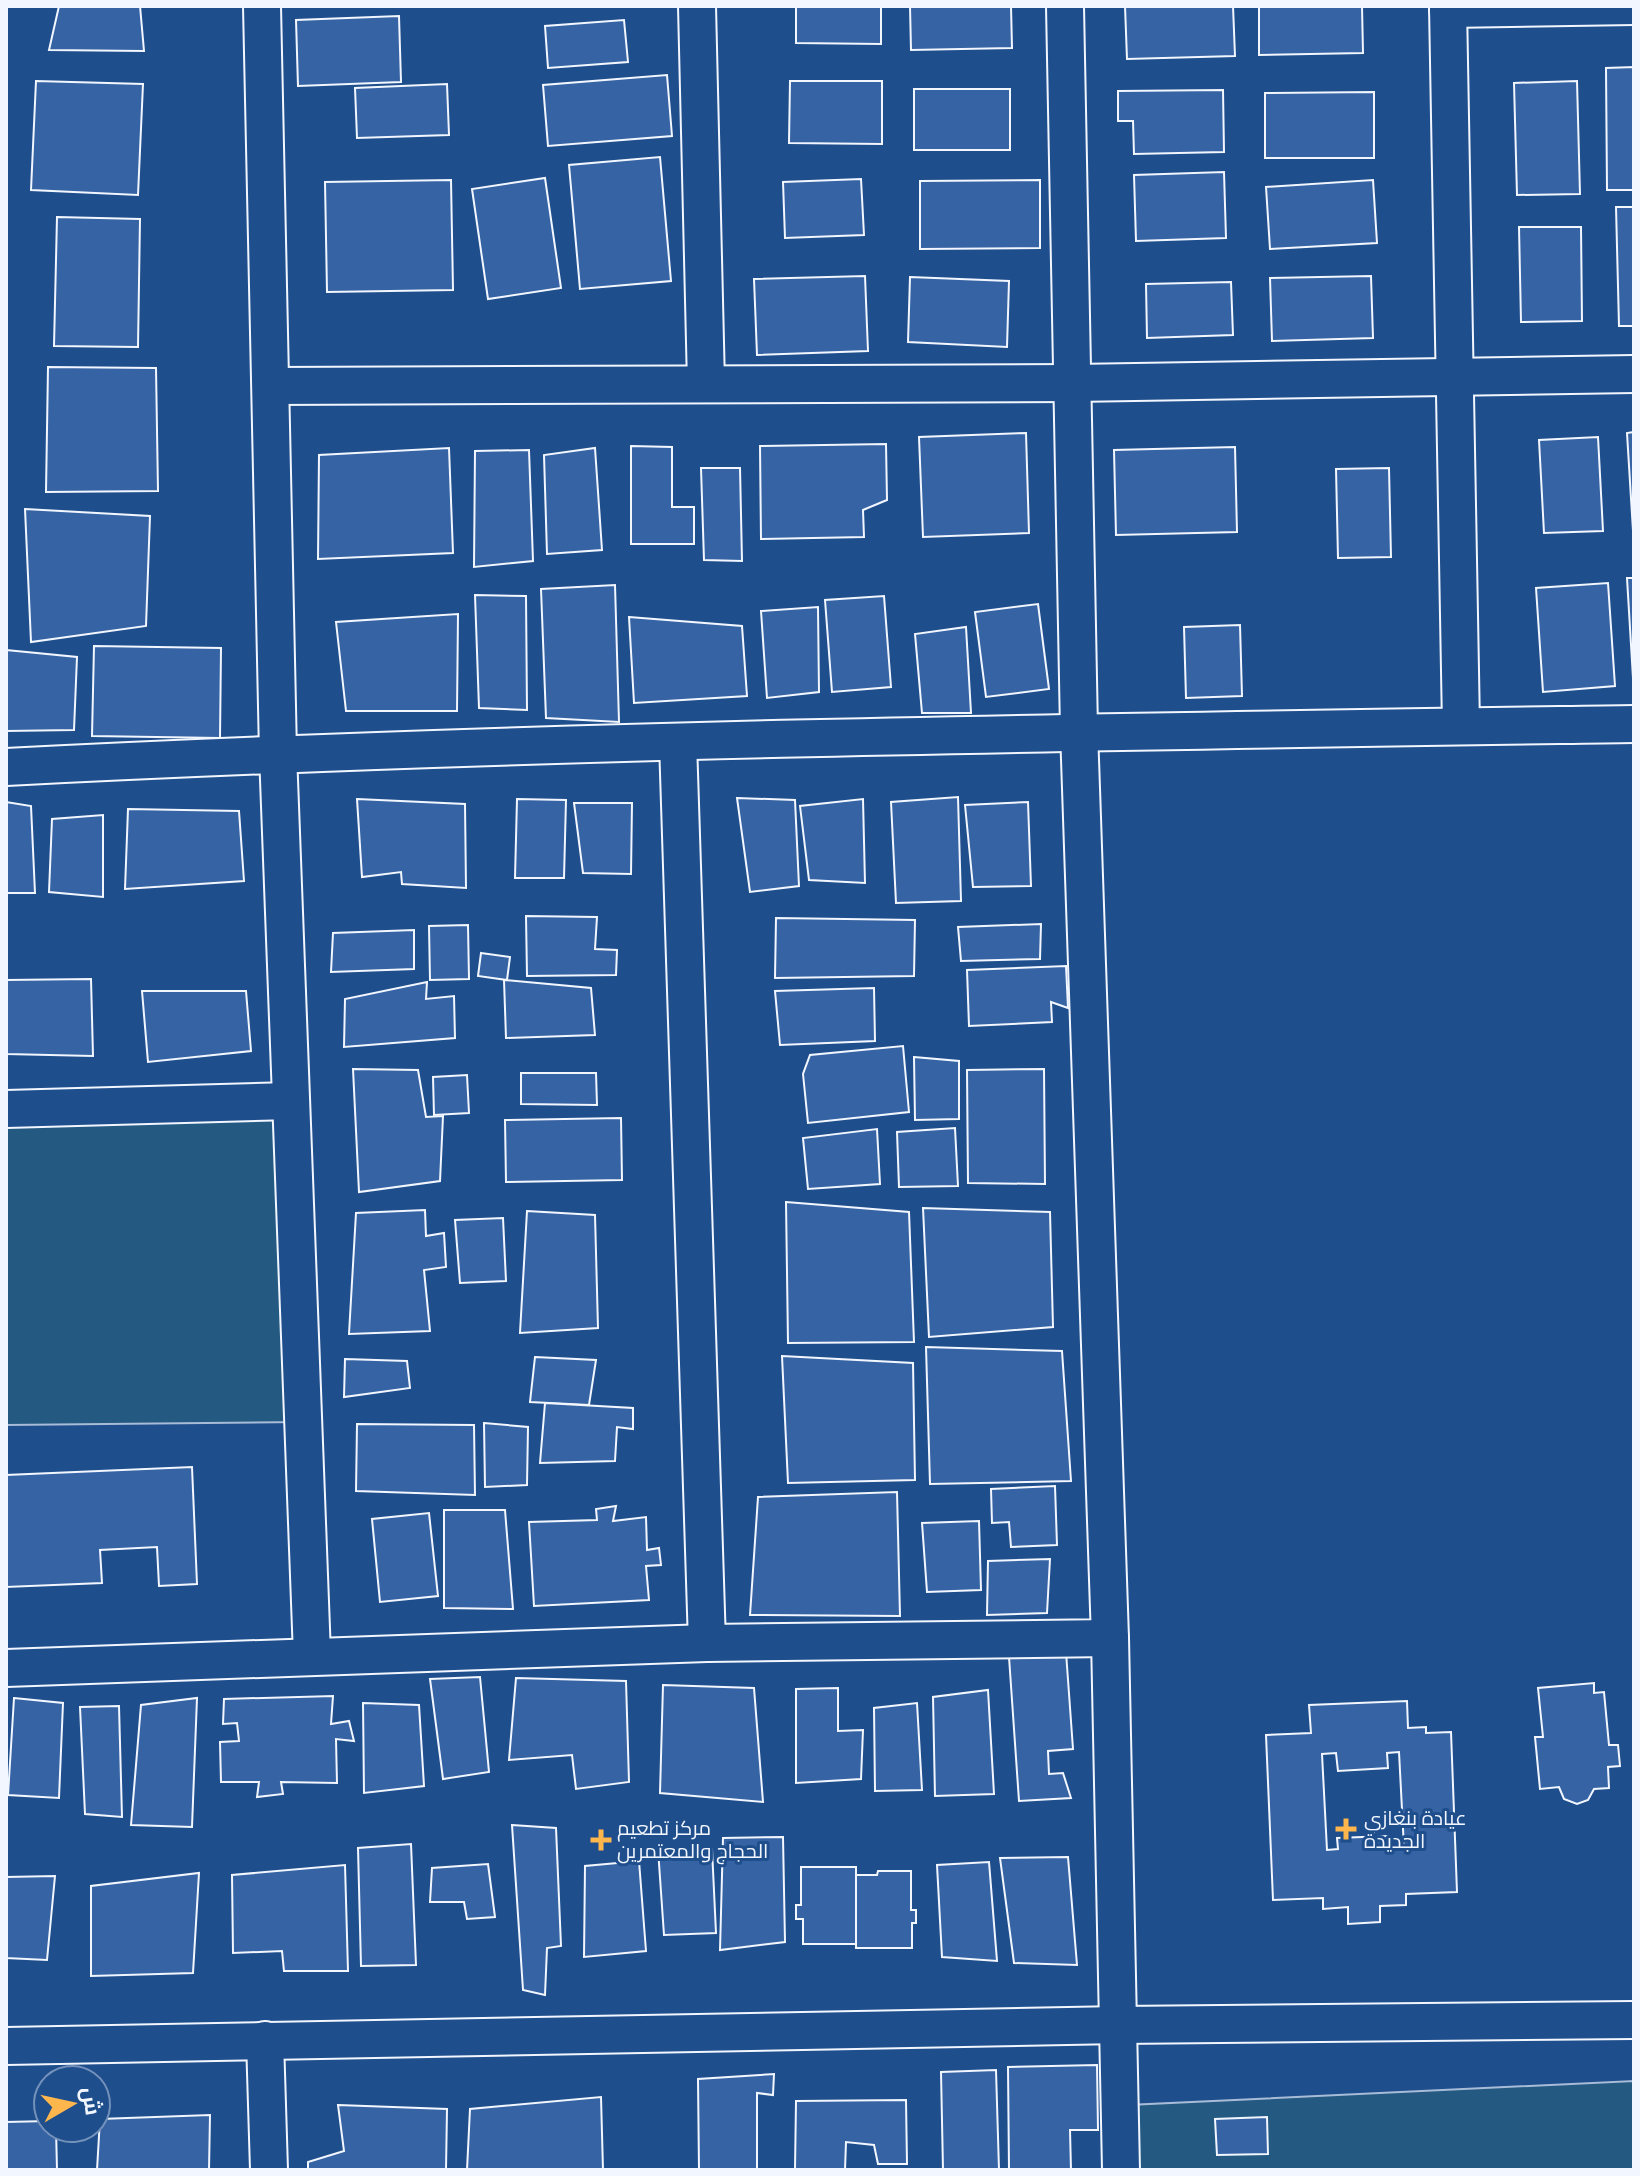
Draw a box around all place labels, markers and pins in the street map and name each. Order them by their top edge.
place label: عيادة بنغازي الجديدة [1364,1804,1467,1854]
place label: مركز تطعيم الحجاج والمعتمرين [617,1814,768,1865]
marker: عيادة بنغازي الجديدة [1335,1818,1357,1840]
marker: مركز تطعيم الحجاج والمعتمرين [592,1831,610,1849]

